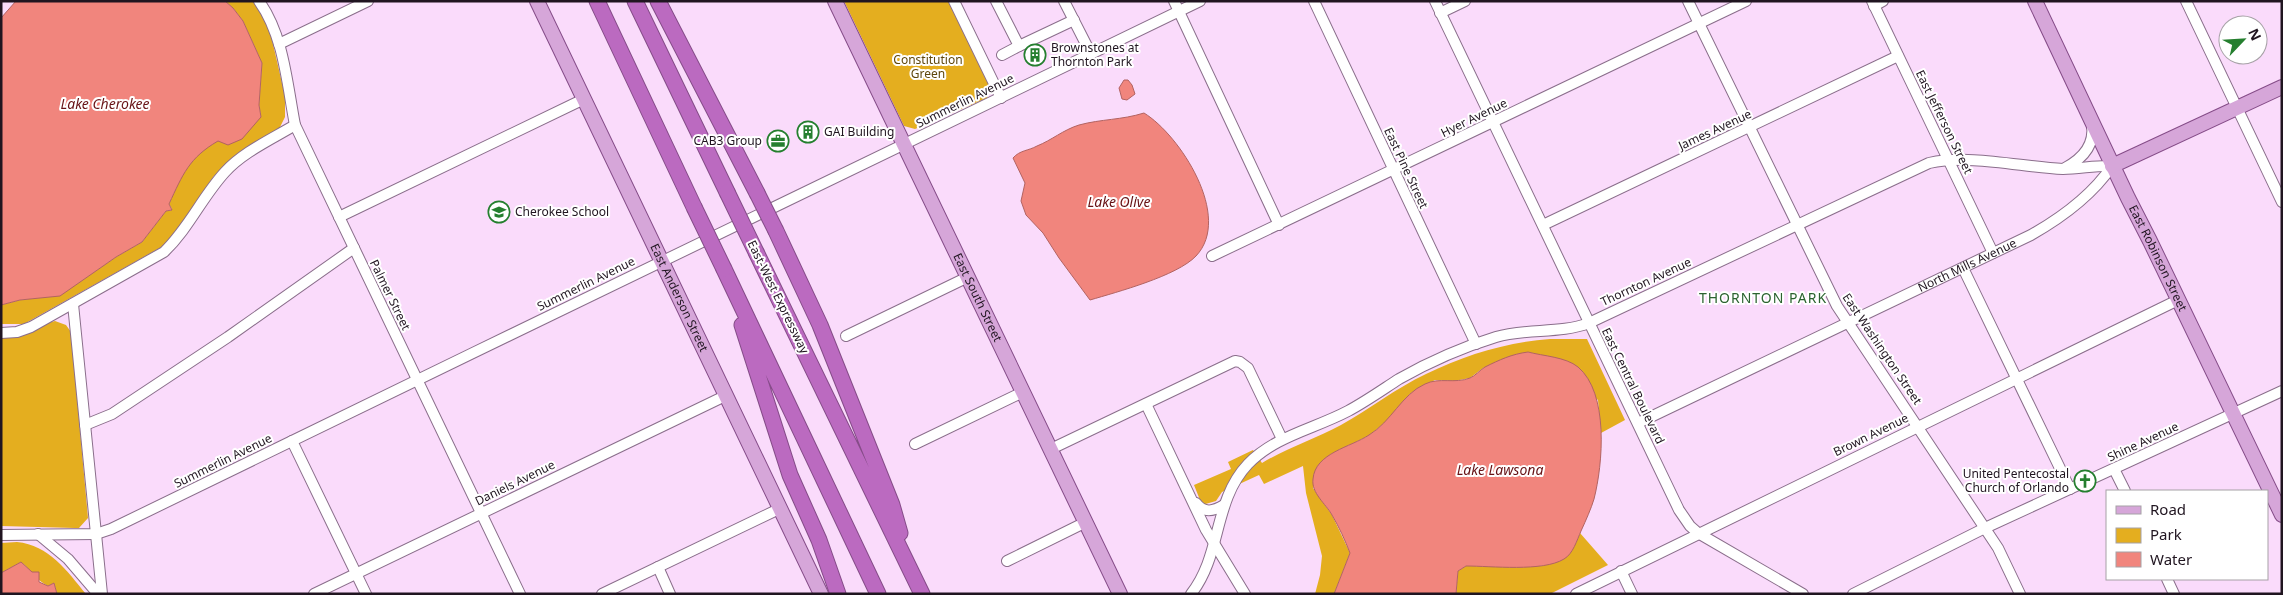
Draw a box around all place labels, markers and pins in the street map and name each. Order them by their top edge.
place label: Brownstones at Thornton Park [1051,39,1140,70]
building icon: Brownstones at Thornton Park [1023,43,1047,67]
building icon: GAI Building [796,120,820,144]
place label: GAI Building [824,123,894,140]
office icon: CAB3 Group [766,129,790,153]
place label: CAB3 Group [693,132,762,149]
school or university icon: Cherokee School [487,200,511,224]
place label: Cherokee School [515,203,609,220]
place label: United Pentecostal Church of Orlando [1963,465,2069,496]
church icon: United Pentecostal Church of Orlando [2073,469,2097,493]

